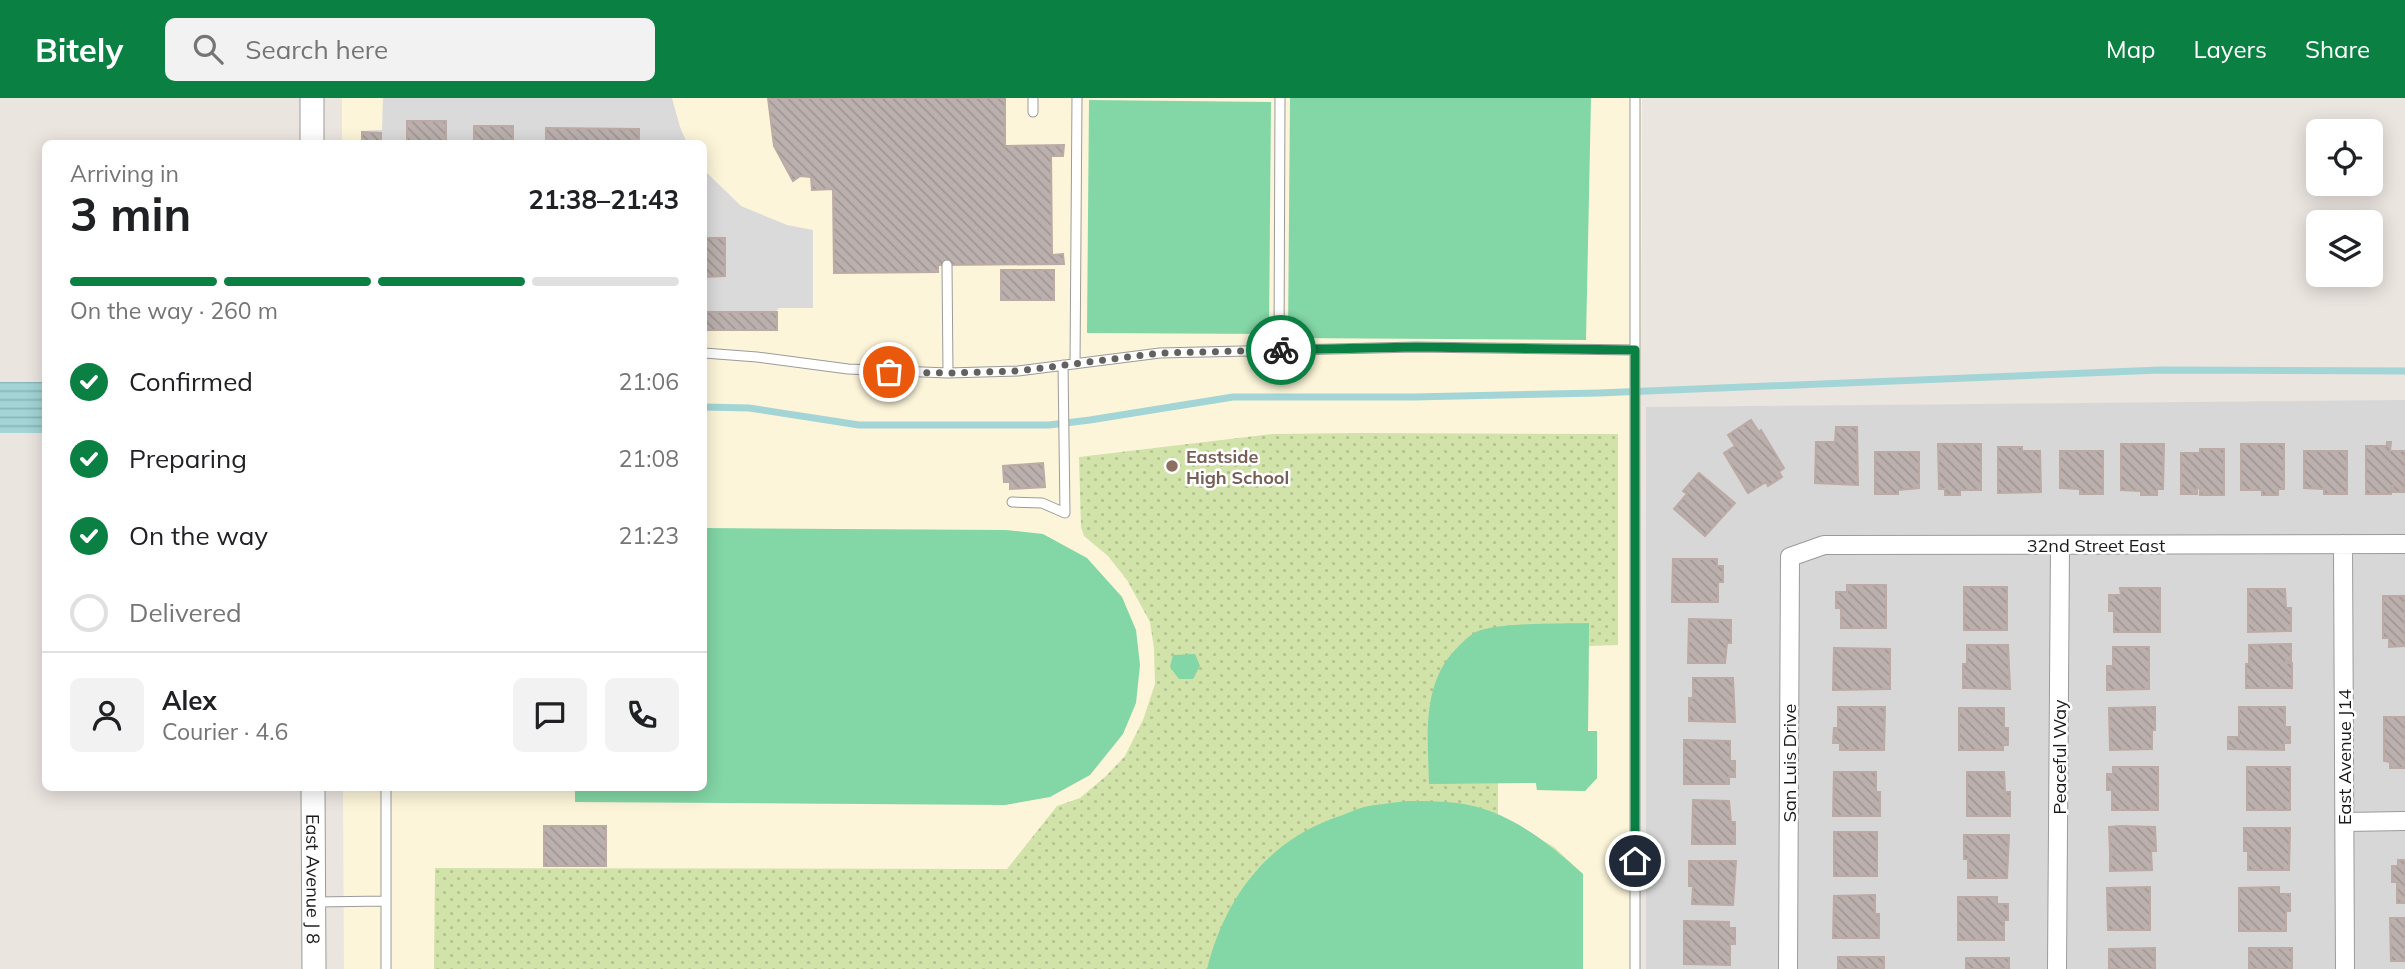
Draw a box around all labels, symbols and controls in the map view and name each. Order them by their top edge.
search box [165,18,655,81]
text: Bitely [35,29,123,70]
icon: search [189,30,227,68]
text: Search here [245,33,388,66]
text: Map [2106,34,2155,64]
text: Layers [2193,34,2267,64]
text: Share [2305,34,2370,64]
map controls [2306,119,2383,287]
button: locate [2306,119,2383,196]
text: Arriving in [70,159,179,188]
text: 21:38–21:43 [528,183,679,216]
text: 3 min [70,185,191,243]
button: layers [2306,210,2383,287]
text: On the way · 260 m [70,296,278,325]
courier [1246,315,1316,385]
icon: bike [1262,331,1300,369]
pin [859,342,919,402]
icon: bag [870,353,908,391]
icon: check [70,363,108,401]
text: Confirmed [129,365,253,398]
text: 21:06 [619,367,679,396]
icon: check [70,440,108,478]
text: Preparing [129,442,247,475]
text: 21:08 [619,444,679,473]
place label: Eastside High School [1186,445,1289,489]
marker: Eastside High School [1164,458,1180,474]
icon: check [70,517,108,555]
text: On the way [129,519,268,552]
text: 21:23 [619,521,679,550]
street label: 32nd Street East [2027,534,2165,557]
text: Delivered [129,596,242,629]
button: person [70,678,144,752]
button: chat [513,678,587,752]
button: phone [605,678,679,752]
text: Alex [162,684,217,717]
street label: East Avenue J14 [2333,689,2356,825]
street label: Peaceful Way [2048,699,2071,815]
street label: San Luis Drive [1778,704,1801,822]
text: Courier · 4.6 [162,717,288,746]
street label: East Avenue J 8 [302,814,325,944]
pin [1605,831,1665,891]
icon: home [1616,842,1654,880]

